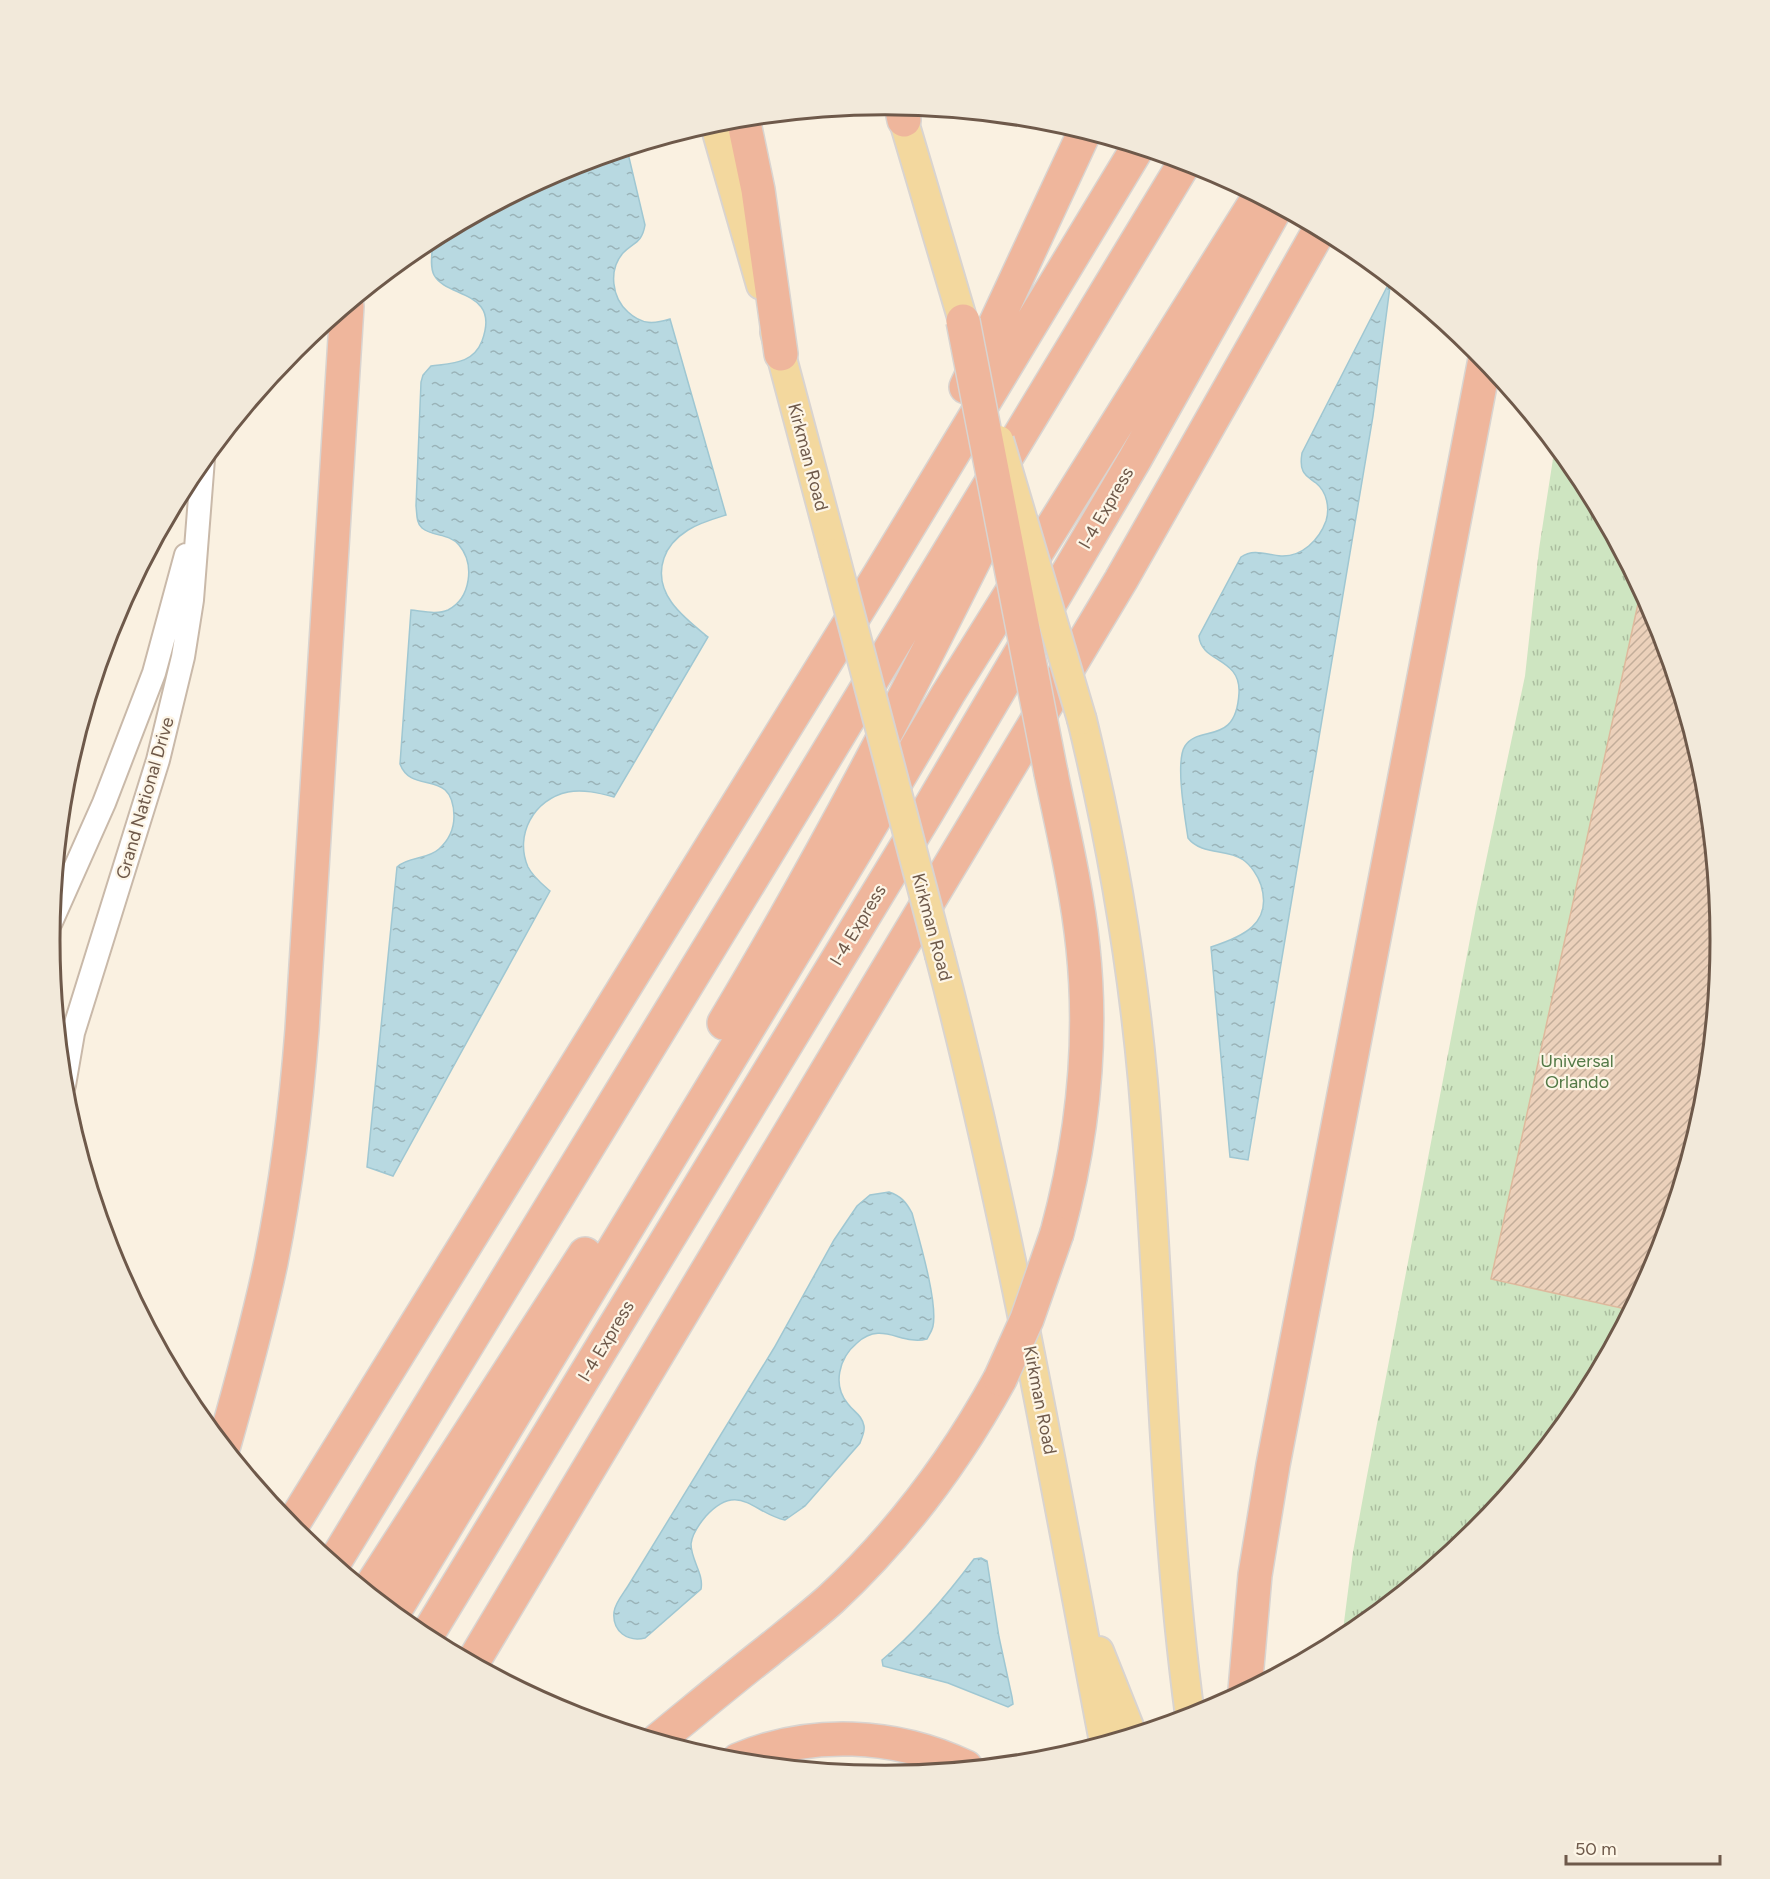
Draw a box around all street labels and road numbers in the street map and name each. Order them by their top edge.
street label: Kirkman Road [783,401,833,513]
street label: I-4 Express [1074,463,1138,553]
street label: Grand National Drive [111,714,179,882]
street label: Kirkman Road [907,871,957,983]
street label: I-4 Express [825,881,891,969]
street label: I-4 Express [573,1297,639,1385]
street label: Kirkman Road [1019,1344,1061,1456]

